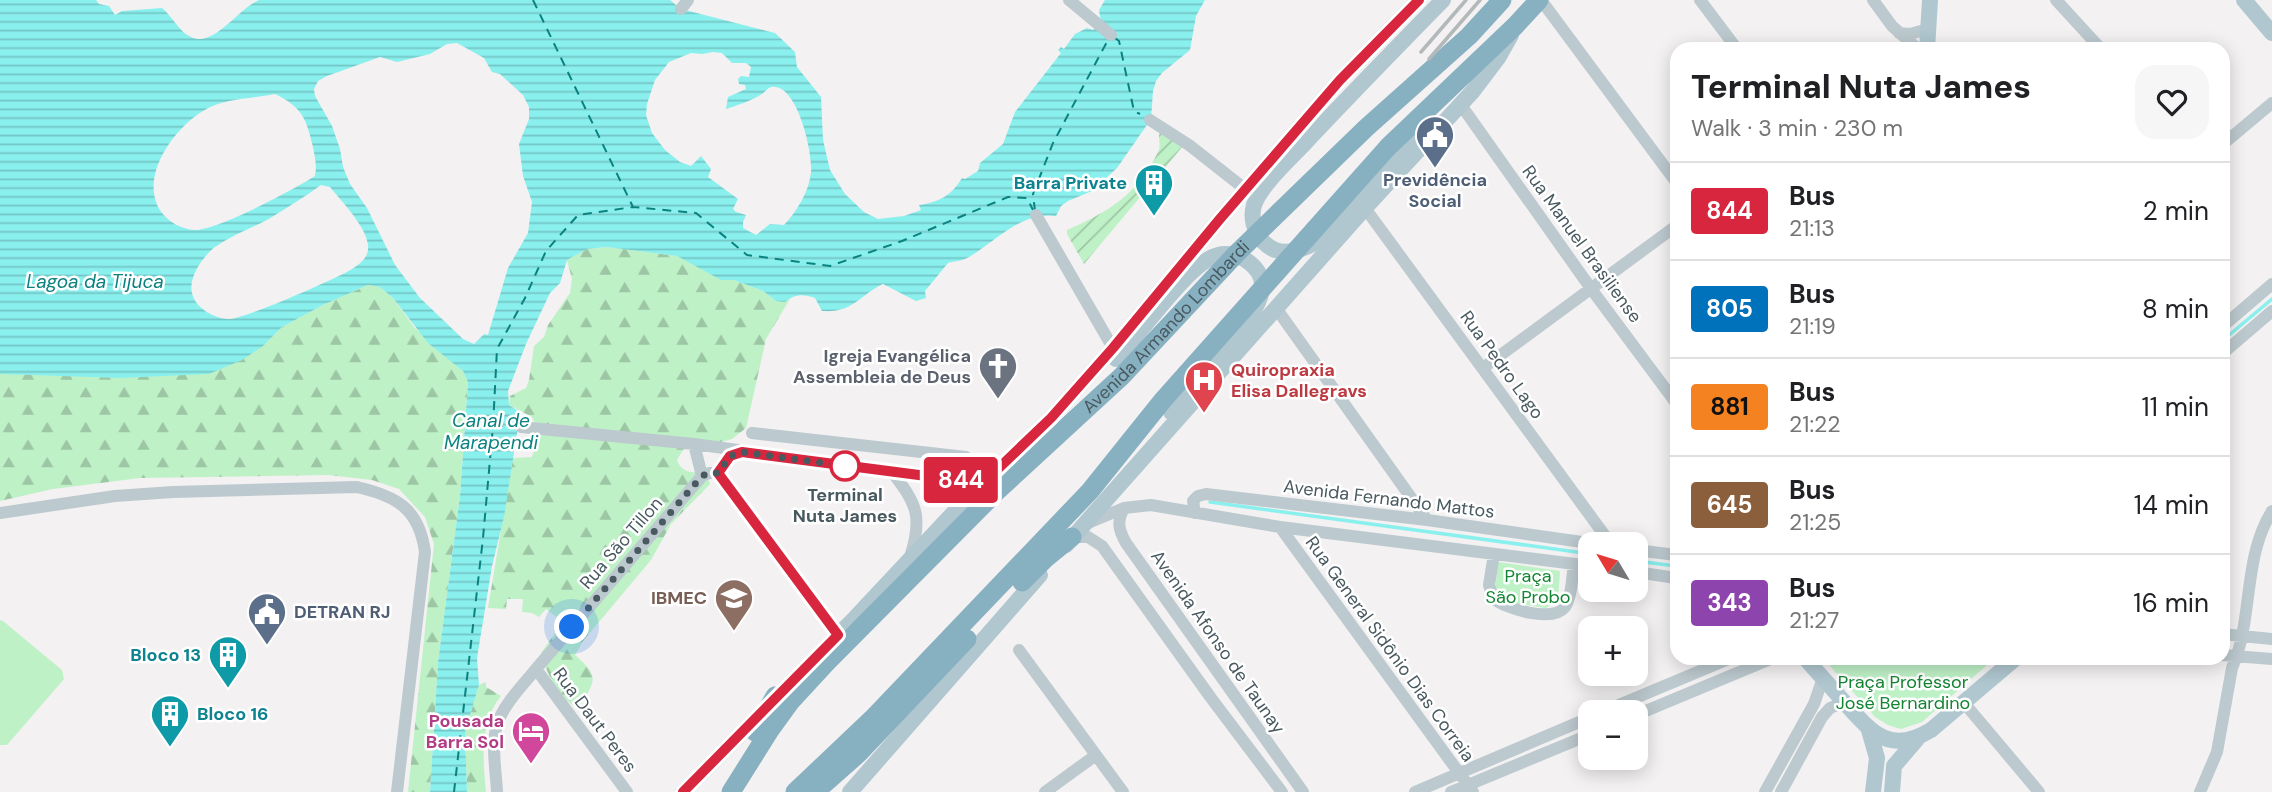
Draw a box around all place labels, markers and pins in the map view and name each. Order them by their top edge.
public building icon: Previdência Social [1414,114,1456,169]
building icon: Barra Private [1133,162,1175,217]
place label: Previdência Social [1383,168,1487,213]
place label: Barra Private [1014,171,1127,195]
place label: Igreja Evangélica Assembleia de Deus [793,344,971,389]
church icon: Igreja Evangélica Assembleia de Deus [977,345,1019,400]
place label: Quiropraxia Elisa Dallegravs [1231,358,1367,403]
hospital icon: Quiropraxia Elisa Dallegravs [1183,359,1225,414]
marker: Terminal Nuta James [830,451,860,481]
place label: Terminal Nuta James [793,483,897,528]
school or university icon: IBMEC [713,577,755,632]
place label: IBMEC [651,586,707,610]
public building icon: DETRAN RJ [246,591,288,646]
place label: DETRAN RJ [294,600,391,624]
building icon: Bloco 13 [207,634,249,689]
place label: Bloco 13 [130,643,201,667]
building icon: Bloco 16 [149,693,191,748]
place label: Bloco 16 [197,702,268,726]
place label: Pousada Barra Sol [426,709,504,754]
hotel icon: Pousada Barra Sol [510,710,552,765]

